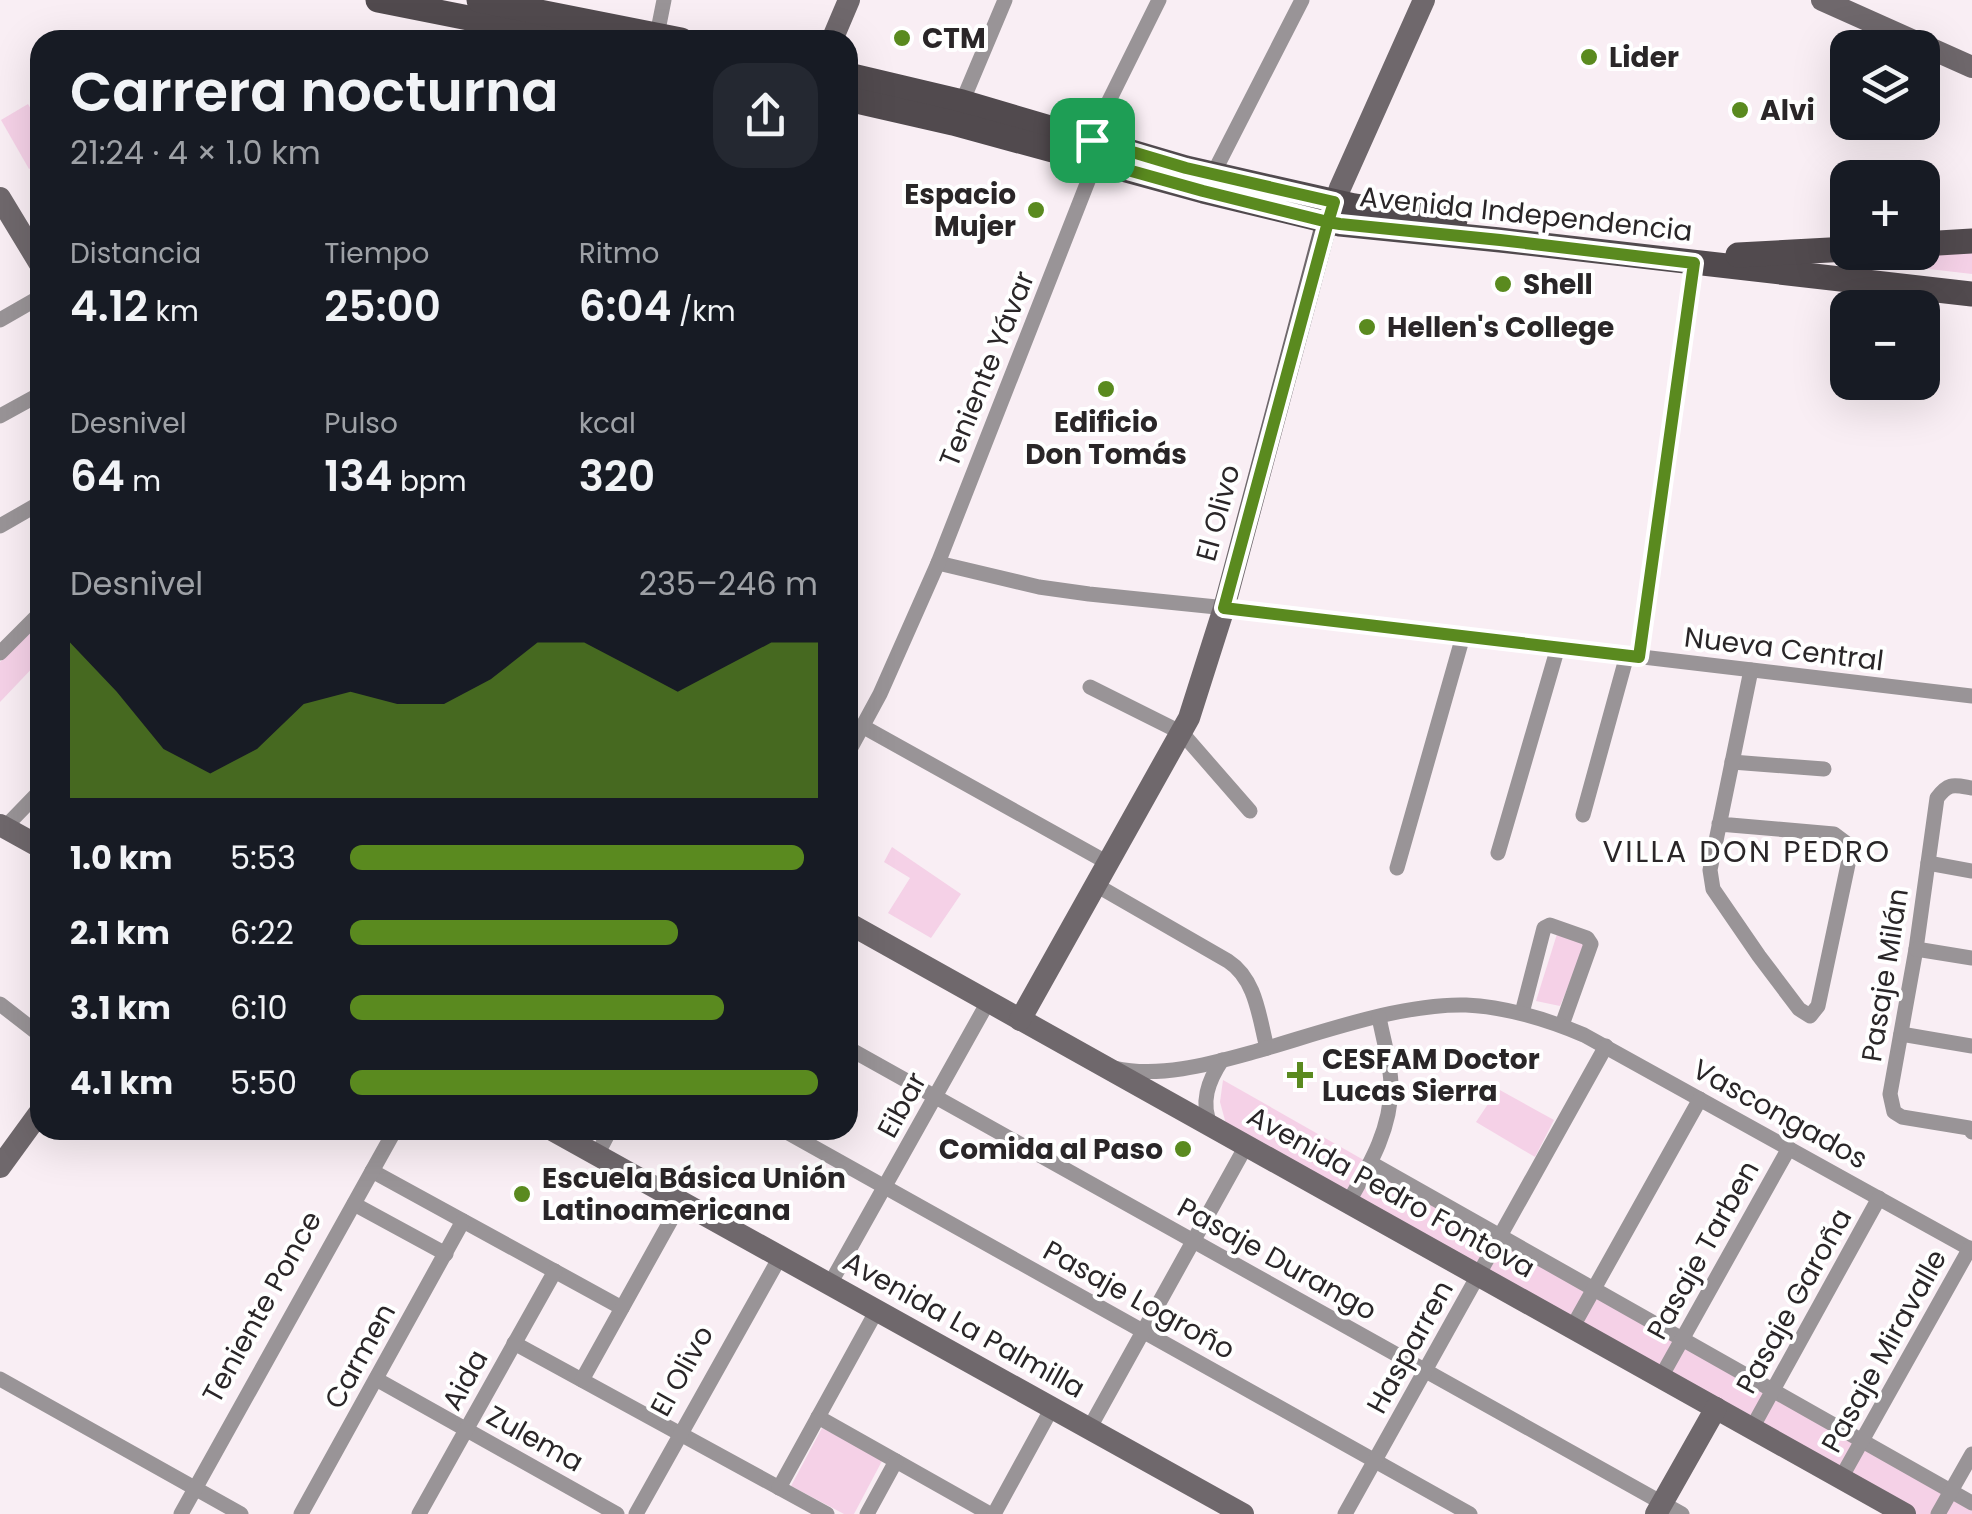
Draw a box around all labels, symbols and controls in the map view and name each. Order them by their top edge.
place label: CTM [922,19,986,58]
marker: CTM [891,27,913,49]
map controls [1830,30,1940,400]
button: layers [1830,30,1940,140]
place label: Lider [1609,38,1679,77]
marker: Lider [1578,46,1600,68]
text: Carrera nocturna [70,53,559,130]
button: share [713,63,818,168]
place label: Alvi [1760,91,1815,130]
pin [1050,98,1135,183]
marker: Alvi [1729,99,1751,121]
icon: arrive [1065,113,1120,168]
text: 21:24 · 4 × 1.0 km [70,130,321,175]
button: + [1830,160,1940,270]
place label: Espacio Mujer [904,175,1016,246]
street label: Avenida Independencia [1358,177,1694,251]
marker: Espacio Mujer [1025,199,1047,221]
text: Distancia [70,234,201,273]
text: Tiempo [324,234,429,273]
text: Ritmo [579,234,660,273]
street label: Teniente Yávar [930,265,1044,473]
place label: Shell [1523,265,1593,304]
marker: Shell [1492,273,1514,295]
text: 4.12 [70,277,148,336]
text: 25:00 [324,277,441,336]
text: 6:04 [579,277,671,336]
button: − [1830,290,1940,400]
text: km [148,292,199,331]
text: /km [671,292,736,331]
place label: Hellen's College [1387,308,1614,347]
marker: Hellen's College [1356,316,1378,338]
marker: Edificio Don Tomás [1095,378,1117,400]
place label: Edificio Don Tomás [1025,403,1187,474]
text: Desnivel [70,404,187,443]
text: Pulso [324,404,398,443]
text: kcal [579,404,636,443]
text: 64 [70,447,125,506]
text: 134 [324,447,392,506]
text: 320 [579,447,655,506]
street label: El Olivo [1186,461,1250,565]
text: m [125,462,161,501]
text: bpm [392,462,467,501]
text: Desnivel [70,561,203,606]
text: 235–246 m [639,561,818,606]
street label: Nueva Central [1682,617,1886,681]
district label: VILLA DON PEDRO [1603,830,1892,873]
text: 1.0 km [70,835,172,880]
text: 5:53 [230,835,296,880]
street label: Pasaje Milán [1852,885,1918,1065]
text: 2.1 km [70,910,170,955]
text: 6:22 [230,910,294,955]
text: 3.1 km [70,985,171,1030]
text: 6:10 [230,985,287,1030]
place label: CESFAM Doctor Lucas Sierra [1322,1040,1540,1111]
street label: Vascongados [1685,1050,1875,1178]
text: 4.1 km [70,1060,173,1105]
text: 5:50 [230,1060,297,1105]
marker: CESFAM Doctor Lucas Sierra [1287,1062,1313,1088]
street label: Eibar [868,1065,936,1145]
street label: Avenida Pedro Fontova [1240,1097,1542,1287]
place label: Comida al Paso [939,1130,1163,1169]
marker: Comida al Paso [1172,1138,1194,1160]
street label: Pasaje Tarben [1638,1153,1768,1347]
place label: Escuela Básica Unión Latinoamericana [542,1159,846,1230]
marker: Escuela Básica Unión Latinoamericana [511,1183,533,1205]
street label: Pasaje Durango [1170,1188,1384,1330]
street label: Pasaje Garoña [1727,1201,1861,1401]
street label: Teniente Ponce [193,1204,331,1410]
street label: Pasaje Logroño [1036,1231,1242,1369]
street label: Avenida La Palmilla [836,1242,1092,1408]
street label: Pasaje Miravalle [1812,1242,1956,1460]
street label: Hasparren [1357,1273,1463,1421]
street label: Carmen [315,1296,405,1416]
street label: El Olivo [641,1319,723,1423]
street label: Aida [433,1343,497,1417]
street label: Zulema [480,1396,590,1482]

